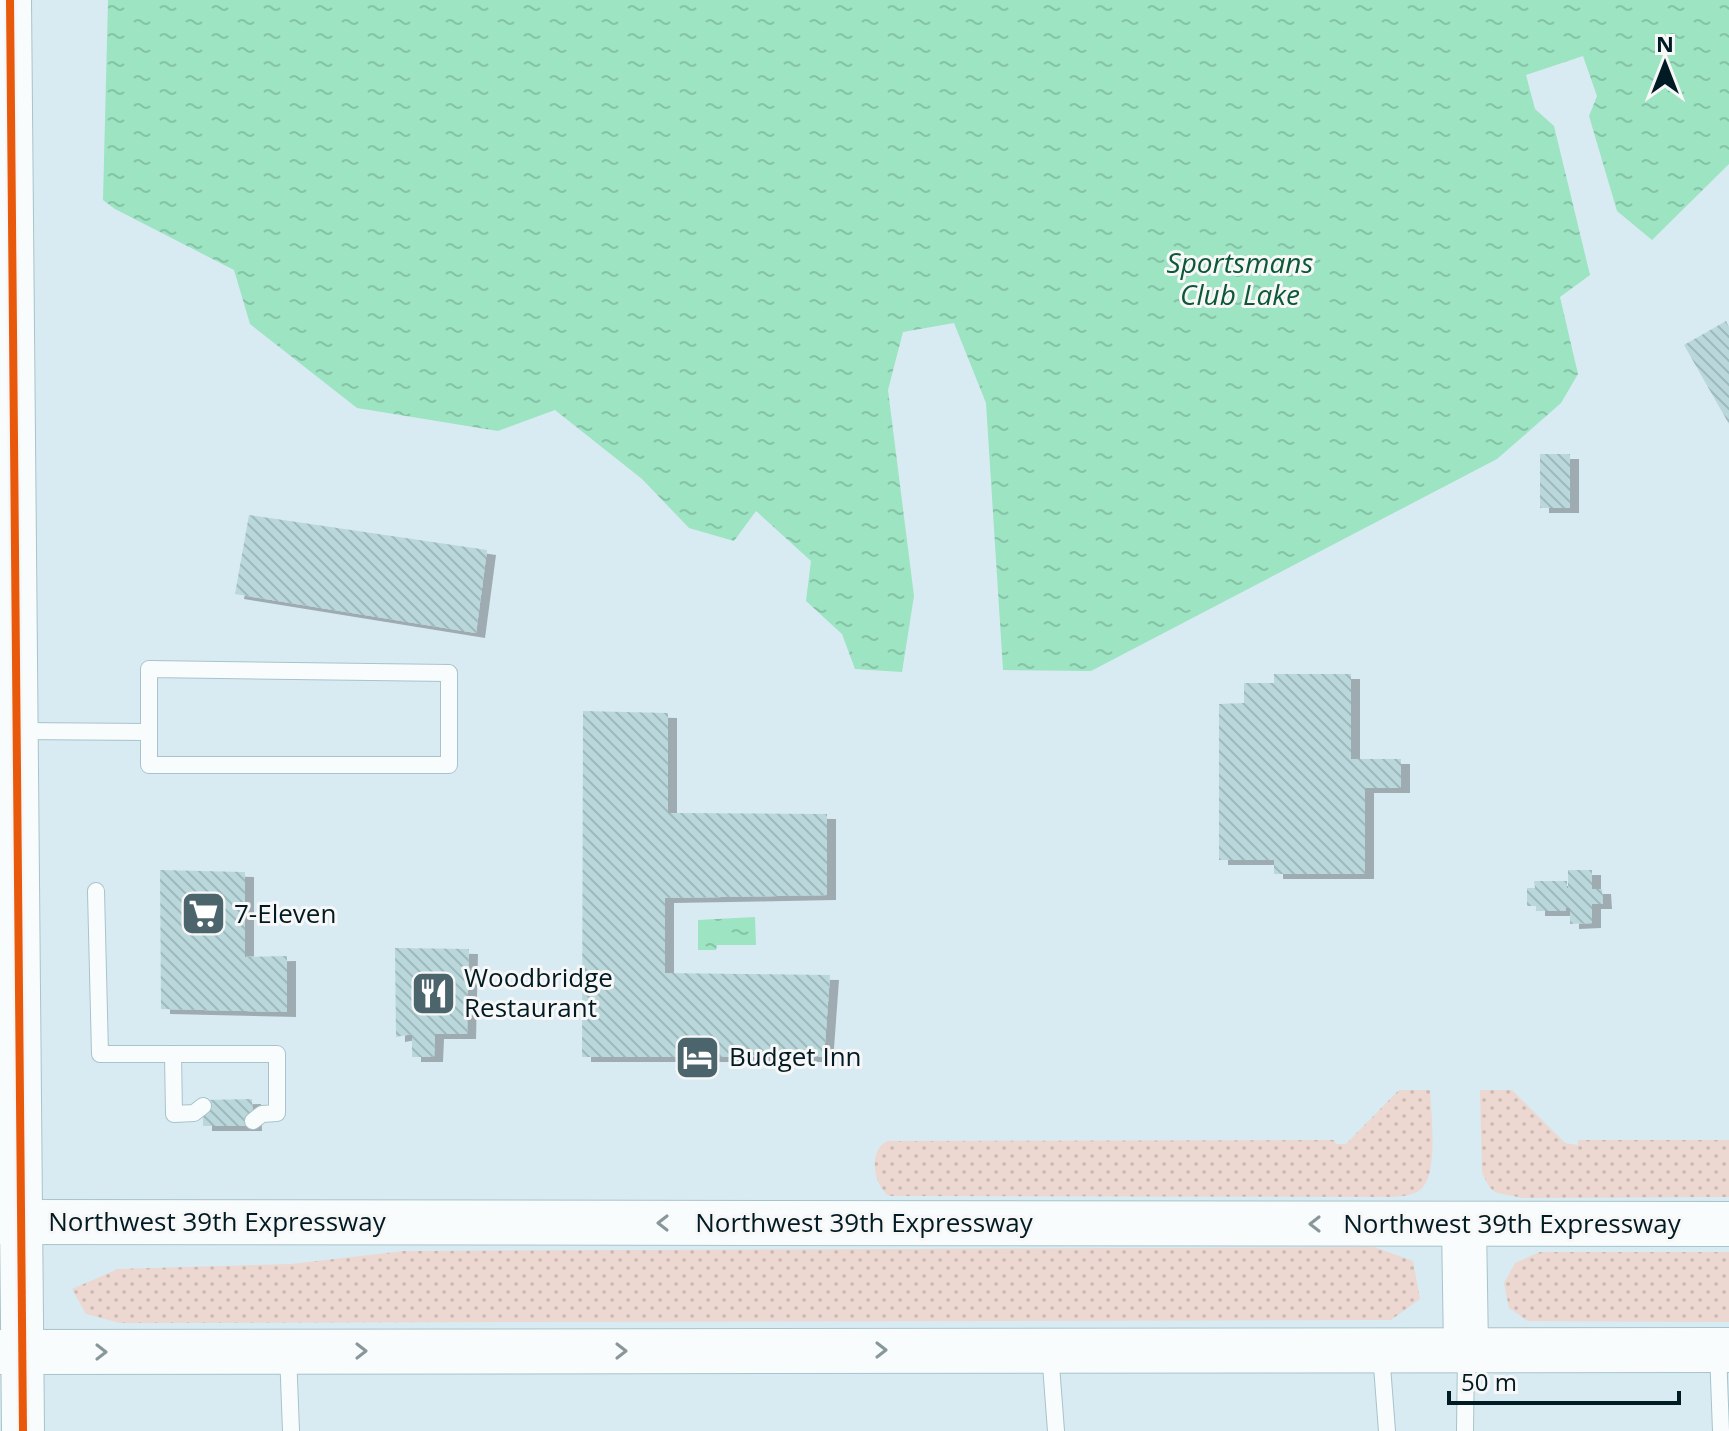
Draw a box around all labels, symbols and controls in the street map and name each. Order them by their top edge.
north arrow [1625,24,1705,104]
text: N [1656,28,1674,58]
water label: Sportsmans Club Lake [1167,243,1313,313]
supermarket icon: 7-Eleven [179,890,227,938]
place label: 7-Eleven [234,895,336,931]
place label: Woodbridge Restaurant [464,959,613,1025]
restaurant icon: Woodbridge Restaurant [409,969,457,1017]
hotel icon: Budget Inn [674,1033,722,1081]
place label: Budget Inn [729,1038,862,1074]
street label: Northwest 39th Expressway [48,1203,387,1239]
street label: Northwest 39th Expressway [695,1204,1034,1240]
street label: Northwest 39th Expressway [1343,1205,1682,1241]
one-way arrow [656,1214,669,1232]
one-way arrow [1308,1215,1321,1233]
one-way arrow [875,1341,888,1359]
one-way arrow [355,1342,368,1360]
one-way arrow [615,1342,628,1360]
one-way arrow [95,1343,108,1361]
scale bar [1449,1355,1679,1405]
text: 50 m [1461,1365,1517,1398]

